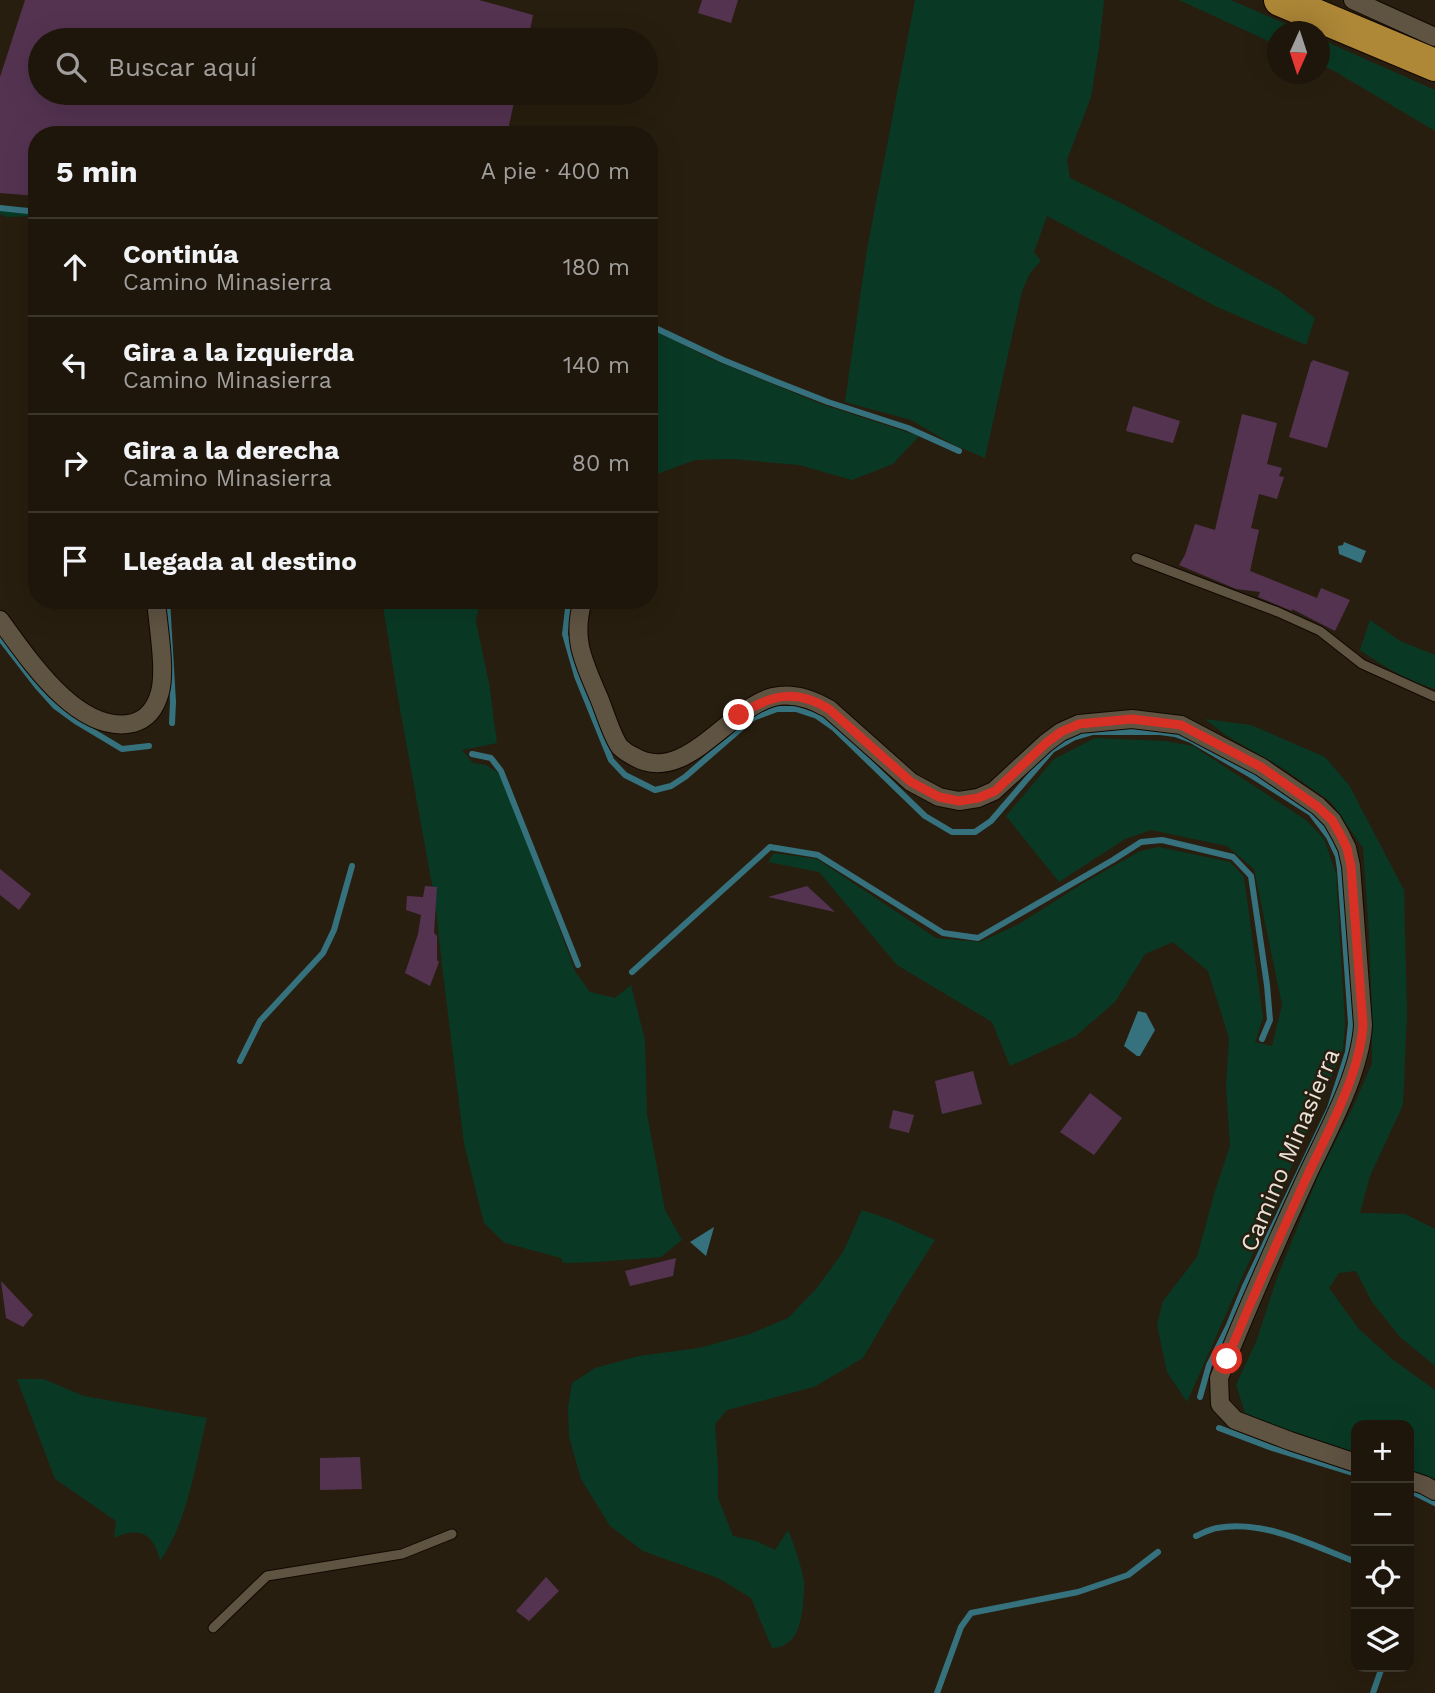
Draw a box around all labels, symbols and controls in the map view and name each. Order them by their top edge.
north arrow [1267,21,1330,84]
search box [28,28,658,105]
icon: search [52,48,90,86]
text: Buscar aquí [108,52,257,82]
text: 5 min [56,154,138,189]
text: A pie · 400 m [481,158,630,185]
text: Continúa [123,239,239,269]
icon: ahead [56,248,94,286]
text: 180 m [563,254,630,281]
text: Camino Minasierra [123,269,332,296]
text: Gira a la izquierda [123,337,354,367]
icon: left [56,346,94,384]
text: 140 m [563,352,630,379]
text: Camino Minasierra [123,367,332,394]
text: Gira a la derecha [123,435,339,465]
icon: right [56,444,94,482]
text: 80 m [572,450,630,477]
text: Camino Minasierra [123,465,332,492]
icon: arrive [56,542,94,580]
text: Llegada al destino [123,546,357,576]
route end [723,699,754,730]
street label: Camino Minasierra [1235,1044,1345,1256]
route start [1211,1343,1242,1374]
map controls [1351,1420,1414,1672]
button: + [1351,1420,1414,1483]
button: − [1351,1483,1414,1546]
button: locate [1351,1546,1414,1609]
button: layers [1351,1609,1414,1672]

